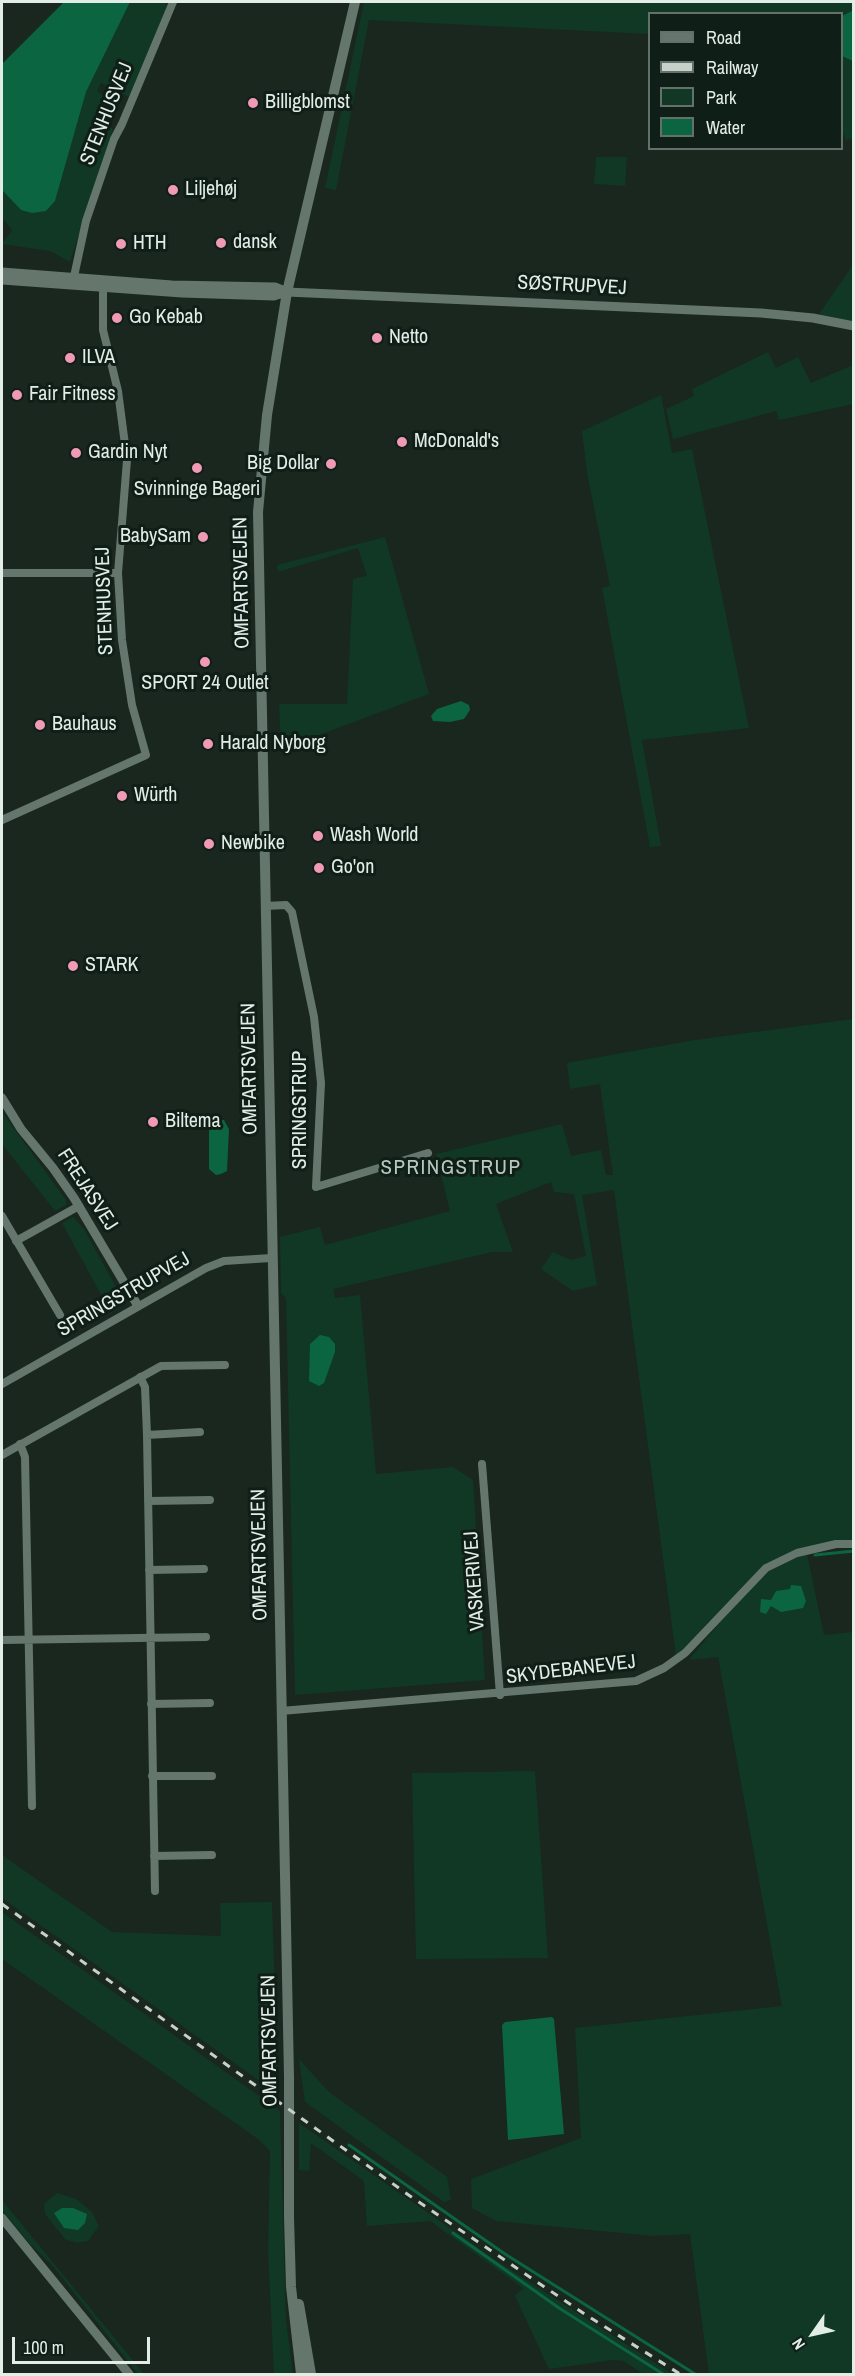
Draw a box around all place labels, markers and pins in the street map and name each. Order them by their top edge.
place label: Billigblomst [265,91,350,115]
marker: Billigblomst [246,96,260,110]
place label: Liljehøj [185,178,237,202]
marker: Liljehøj [166,183,180,197]
place label: dansk [233,231,277,255]
place label: HTH [133,232,167,256]
marker: dansk [214,236,228,250]
marker: HTH [114,237,128,251]
place label: Go Kebab [129,306,203,330]
marker: Go Kebab [110,311,124,325]
place label: Netto [389,326,428,350]
marker: Netto [370,331,384,345]
place label: ILVA [82,346,115,370]
marker: ILVA [63,351,77,365]
place label: Fair Fitness [29,383,116,407]
marker: Fair Fitness [10,388,24,402]
place label: McDonald's [414,430,499,454]
marker: McDonald's [395,435,409,449]
place label: Gardin Nyt [88,441,167,465]
marker: Gardin Nyt [69,446,83,460]
place label: Big Dollar [247,452,319,476]
marker: Big Dollar [324,457,338,471]
marker: Svinninge Bageri [190,461,204,475]
place label: Svinninge Bageri [134,478,260,502]
place label: BabySam [120,525,191,549]
marker: BabySam [196,530,210,544]
marker: SPORT 24 Outlet [198,655,212,669]
place label: SPORT 24 Outlet [141,672,269,696]
place label: Bauhaus [52,713,117,737]
marker: Bauhaus [33,718,47,732]
place label: Harald Nyborg [220,732,326,756]
marker: Harald Nyborg [201,737,215,751]
place label: Würth [134,784,177,808]
marker: Würth [115,789,129,803]
place label: Wash World [330,824,418,848]
marker: Wash World [311,829,325,843]
place label: Newbike [221,832,285,856]
marker: Newbike [202,837,216,851]
place label: Go'on [331,856,374,880]
marker: Go'on [312,861,326,875]
place label: STARK [85,954,138,978]
marker: STARK [66,959,80,973]
place label: Biltema [165,1110,221,1134]
marker: Biltema [146,1115,160,1129]

